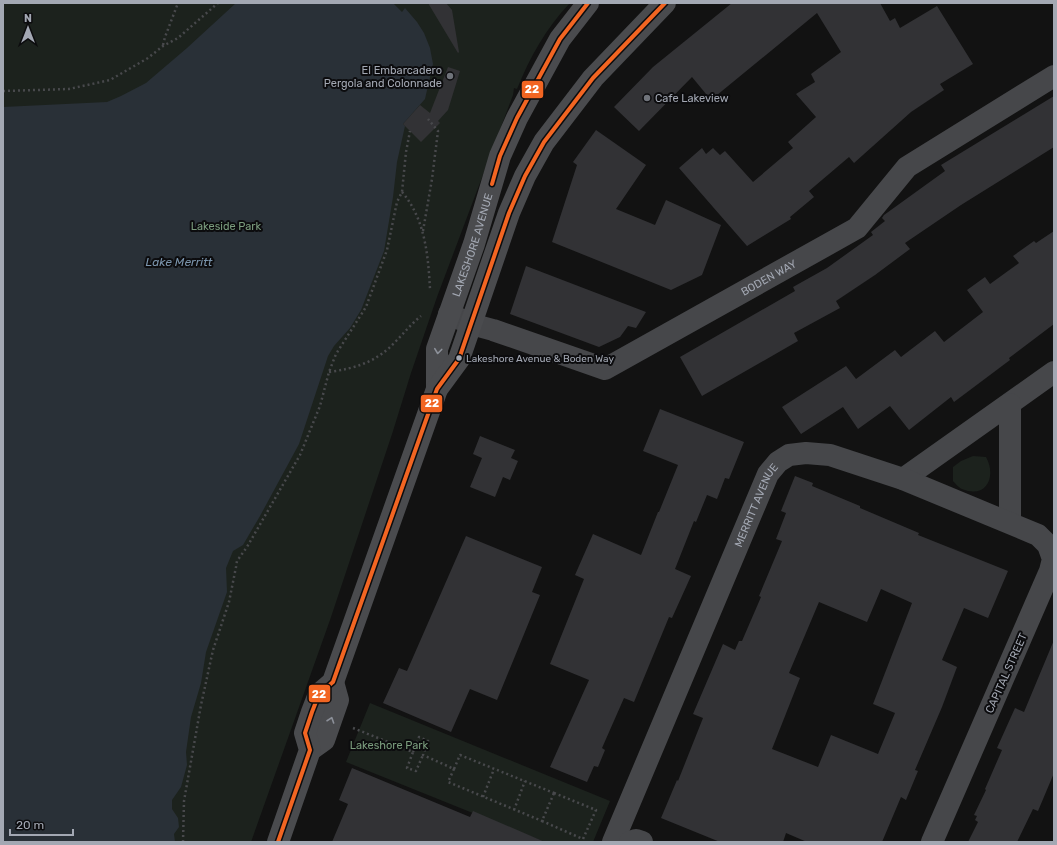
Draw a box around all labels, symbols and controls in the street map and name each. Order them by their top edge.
north arrow [8,8,48,48]
text: N [24,12,32,25]
place label: El Embarcadero Pergola and Colonnade [324,64,442,90]
marker: El Embarcadero Pergola and Colonnade [445,71,455,81]
line badge: 22 [521,80,544,99]
text: 22 [525,83,539,96]
place label: Cafe Lakeview [655,92,729,105]
marker: Cafe Lakeview [642,93,652,103]
street label: LAKESHORE AVENUE [450,191,496,299]
park label: Lakeside Park [191,220,262,233]
water label: Lake Merritt [146,255,213,269]
street label: BODEN WAY [739,257,799,299]
one-way arrow [434,348,443,354]
marker: Lakeshore Avenue & Boden Way [454,353,464,363]
place label: Lakeshore Avenue & Boden Way [466,353,614,365]
line badge: 22 [420,394,443,413]
text: 22 [425,397,439,410]
street label: MERRITT AVENUE [732,461,781,549]
street label: CAPITAL STREET [983,631,1030,715]
line badge: 22 [308,684,331,703]
text: 22 [312,688,326,701]
one-way arrow [326,716,335,723]
park label: Lakeshore Park [350,739,428,752]
scale bar [10,811,73,837]
text: 20 m [16,818,44,832]

